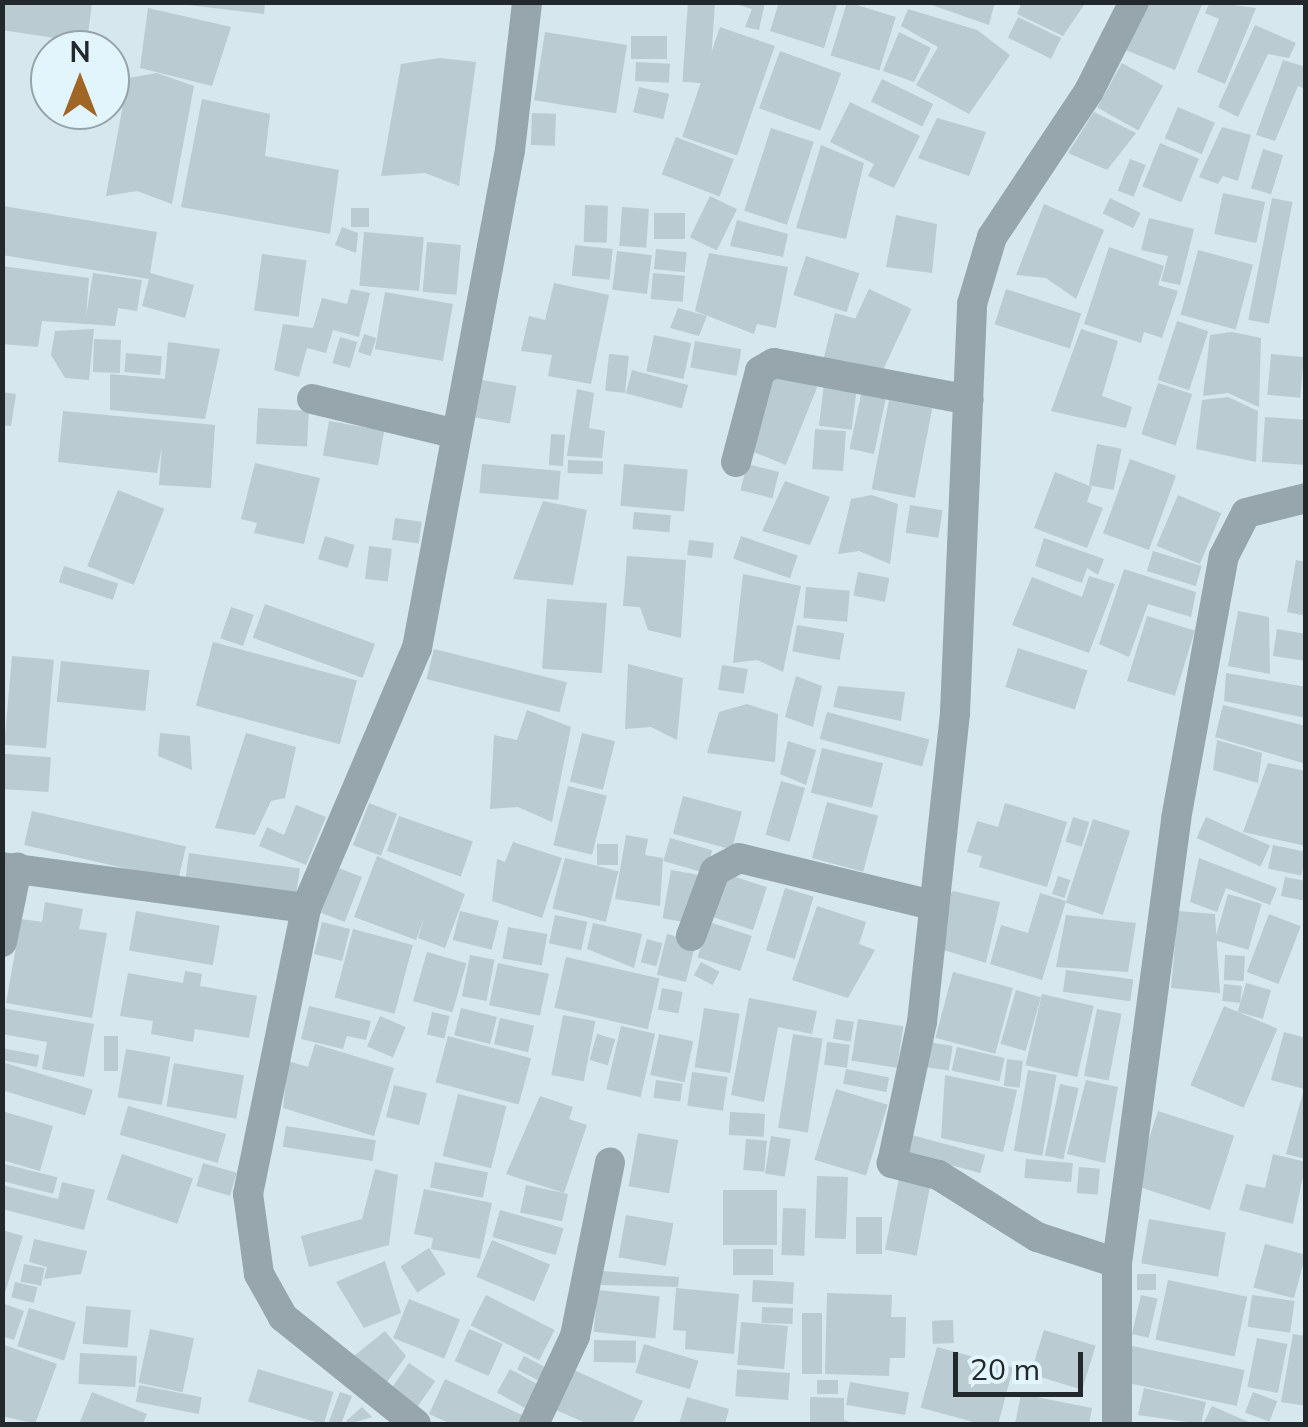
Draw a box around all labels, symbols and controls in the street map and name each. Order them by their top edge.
north arrow [30,30,130,130]
text: N [69,34,91,69]
scale bar [958,1332,1088,1394]
text: 20 m [970,1350,1040,1388]

